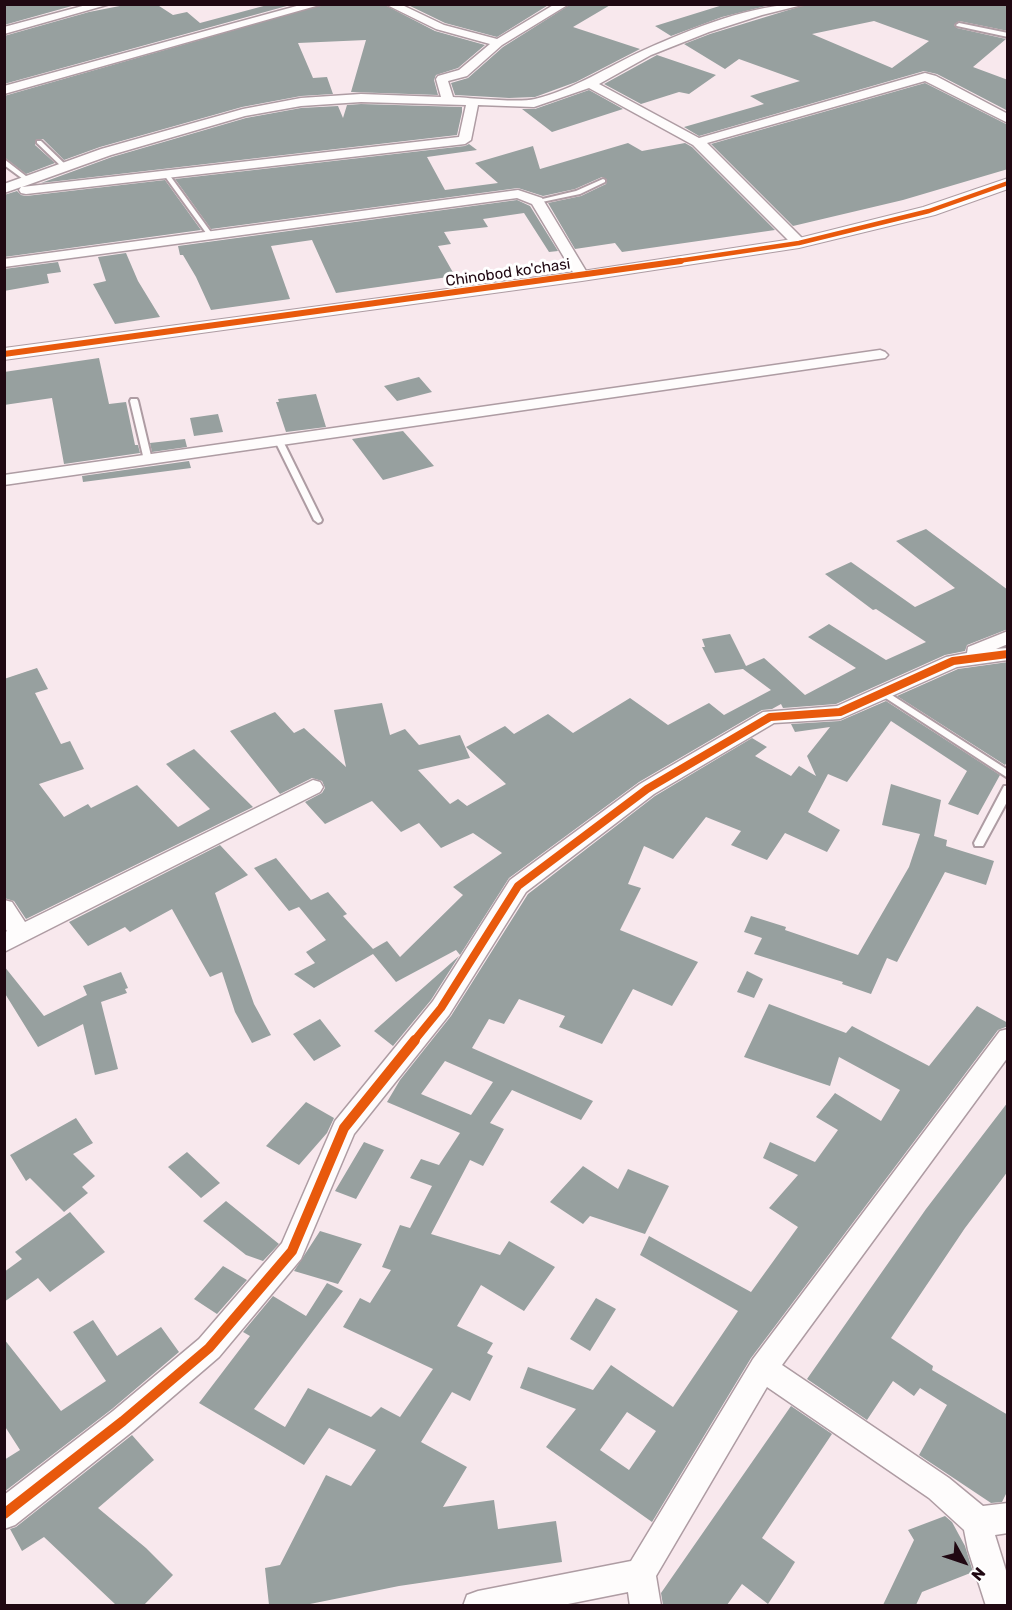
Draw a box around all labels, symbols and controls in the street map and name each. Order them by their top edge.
street label: Chinobod ko'chasi [444,255,572,291]
north arrow [934,1532,994,1592]
text: N [967,1563,989,1584]

